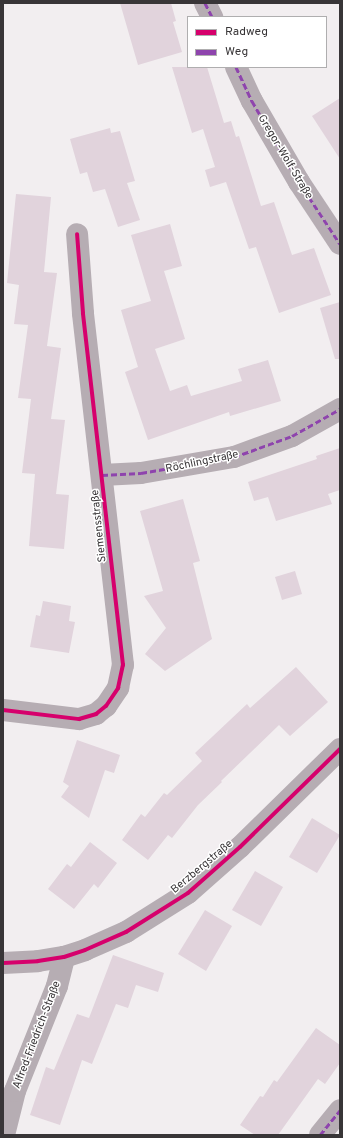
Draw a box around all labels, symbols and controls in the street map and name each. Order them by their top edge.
legend [187,16,327,68]
text: Radweg [225,24,268,40]
text: Weg [225,44,248,60]
street label: Gregor-Wolf-Straße [255,112,315,202]
street label: Röchlingstraße [164,448,240,476]
street label: Siemensstraße [89,489,109,563]
street label: Berzbergstraße [169,837,235,897]
street label: Alfred-Friedrich-Straße [10,979,64,1091]

